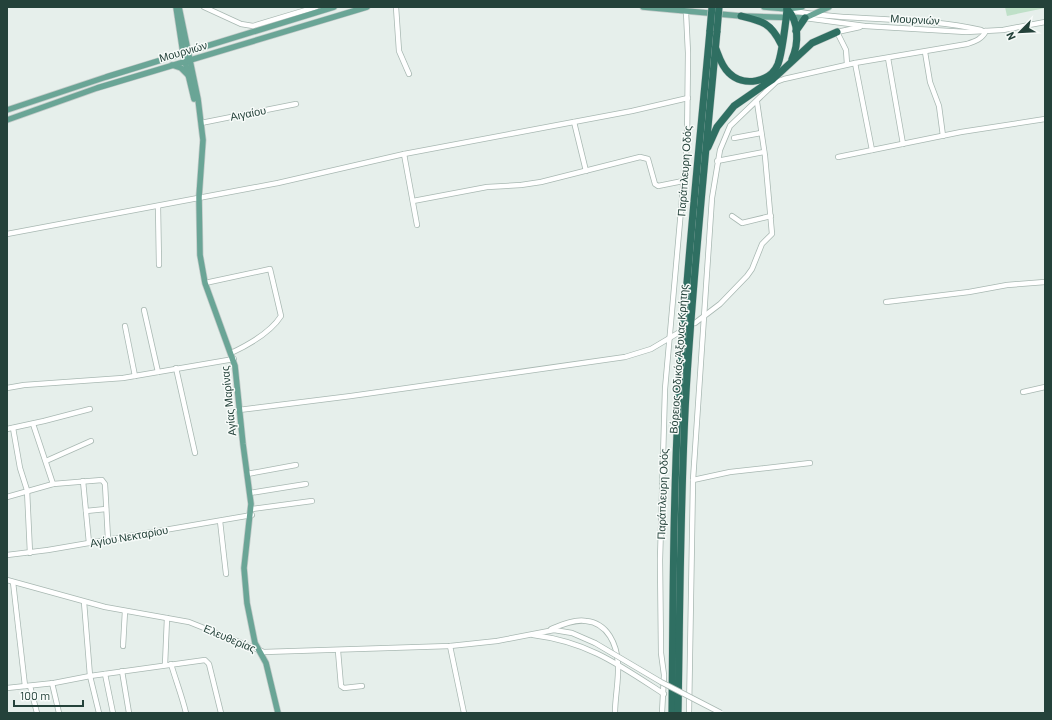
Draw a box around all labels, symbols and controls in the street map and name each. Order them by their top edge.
street label: Μουρνιών [890,11,941,27]
north arrow [1000,12,1040,52]
text: N [1003,30,1018,42]
street label: Μουρνιών [157,38,209,64]
street label: Αιγαίου [229,103,267,123]
street label: Παράπλευρη Οδός [674,125,694,217]
street label: Βόρειος Οδικός Άξονας Κρήτης [666,284,690,434]
street label: Αγίας Μαρίνας [218,365,238,437]
street label: Παράπλευρη Οδός [654,448,670,540]
street label: Αγίου Νεκταρίου [89,523,169,549]
street label: Ελευθερίας [202,621,258,655]
scale bar [14,682,83,708]
text: 100 m [20,688,50,702]

